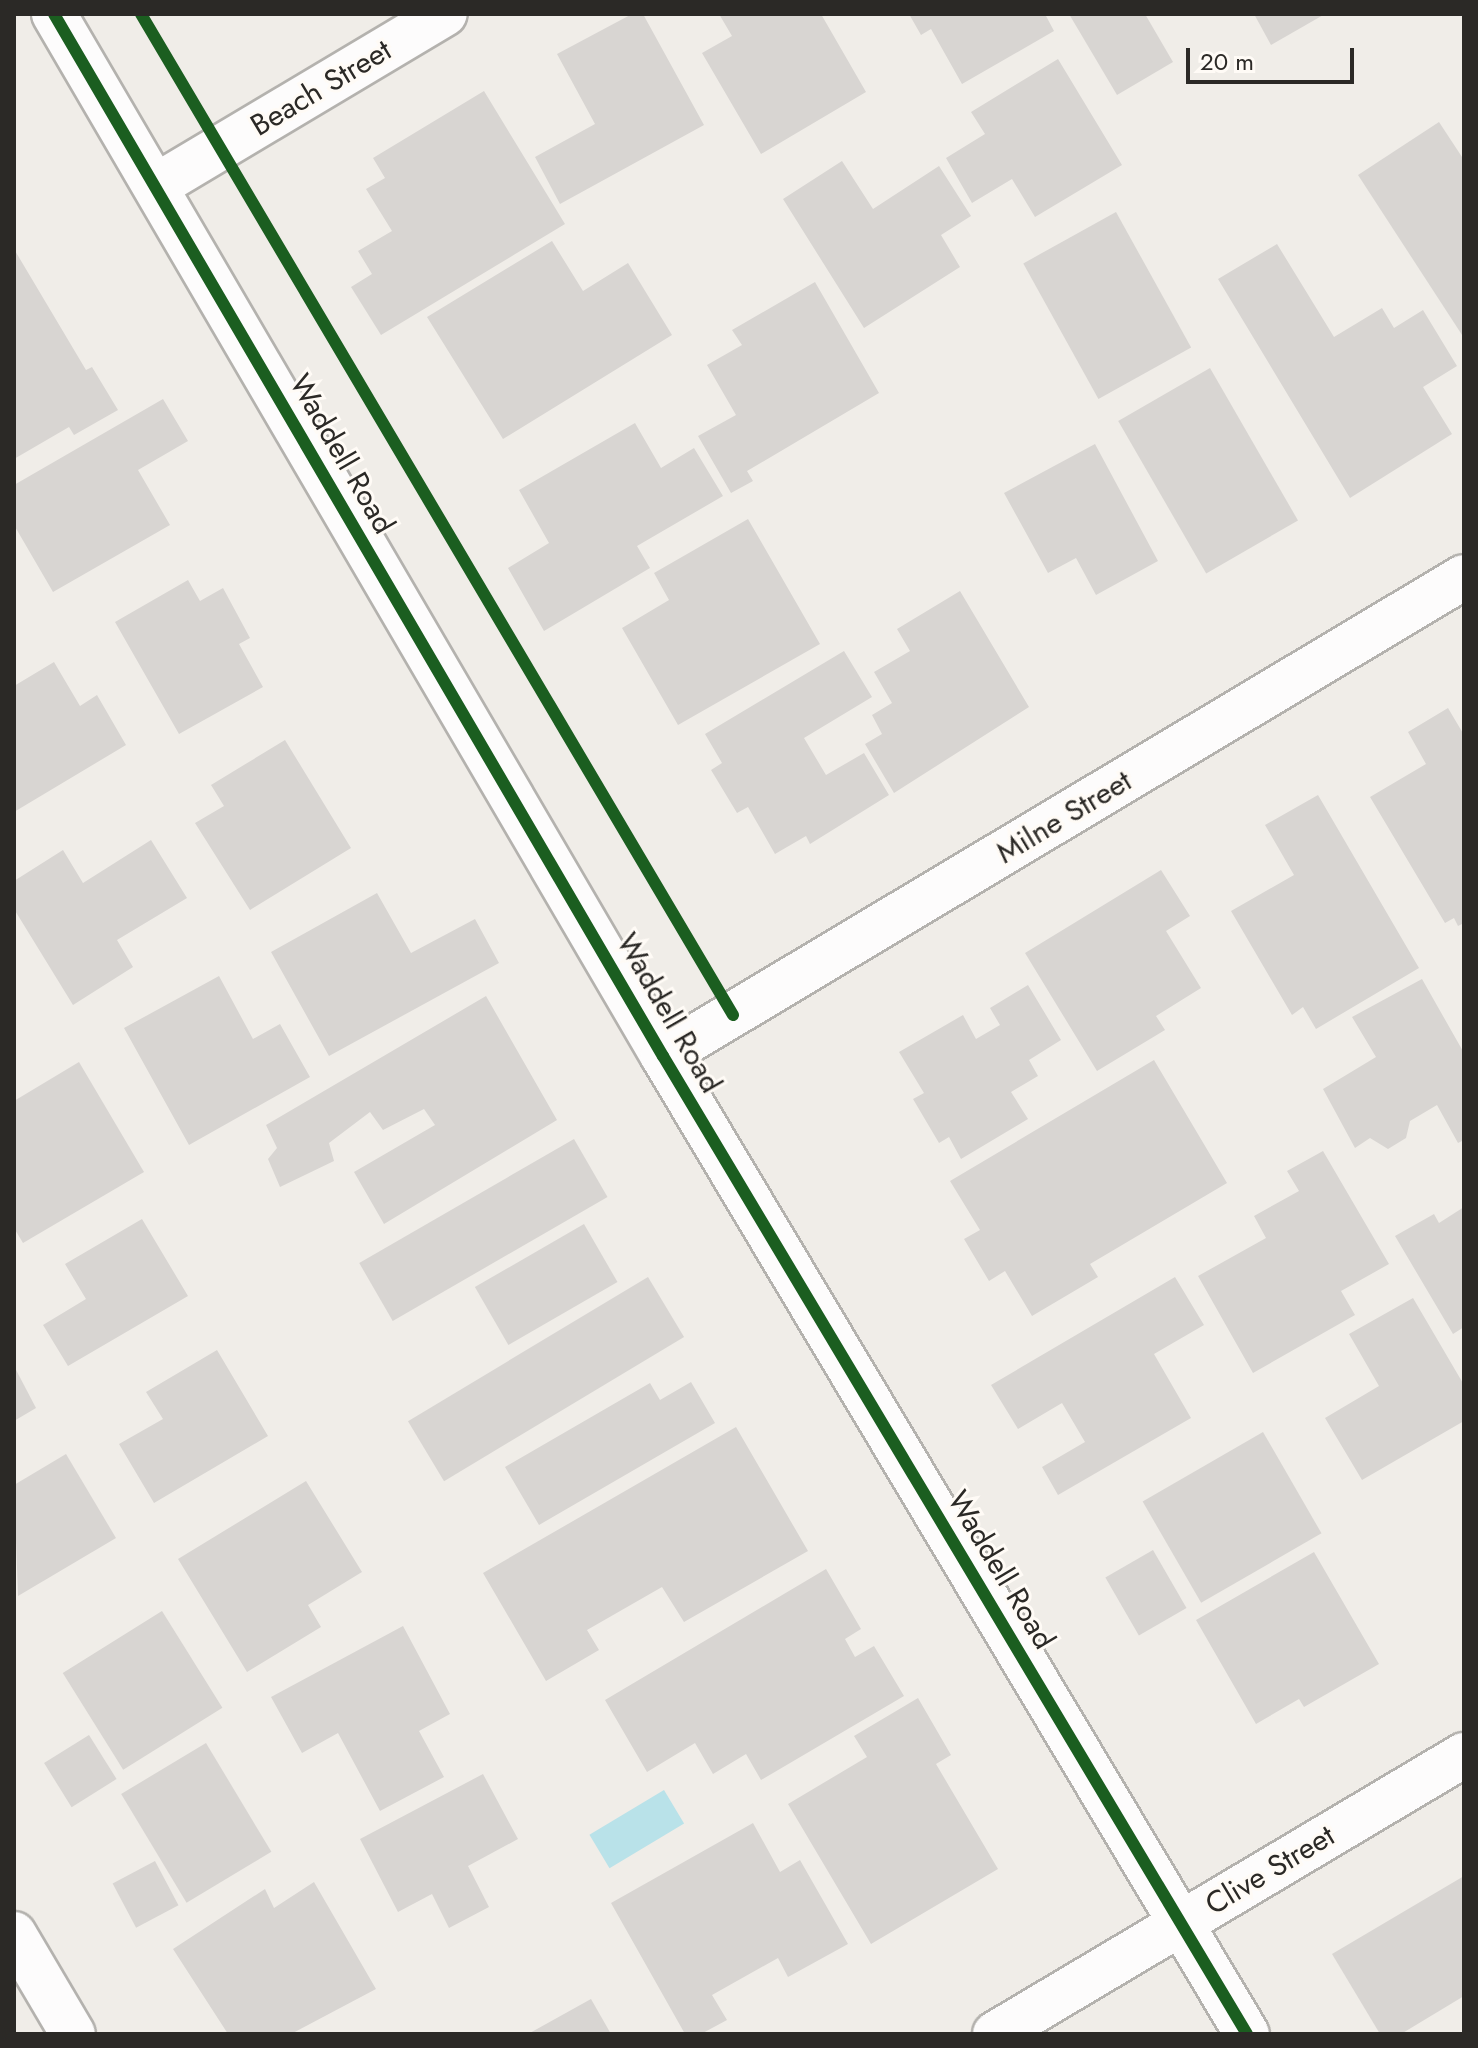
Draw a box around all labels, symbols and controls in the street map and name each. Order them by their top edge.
street label: Beach Street [244,32,398,144]
scale bar [1190,32,1358,82]
text: 20 m [1200,44,1254,79]
street label: Waddell Road [282,368,402,540]
street label: Milne Street [990,763,1138,871]
street label: Waddell Road [609,927,729,1099]
street label: Waddell Road [940,1484,1062,1656]
street label: Clive Street [1199,1817,1341,1923]

